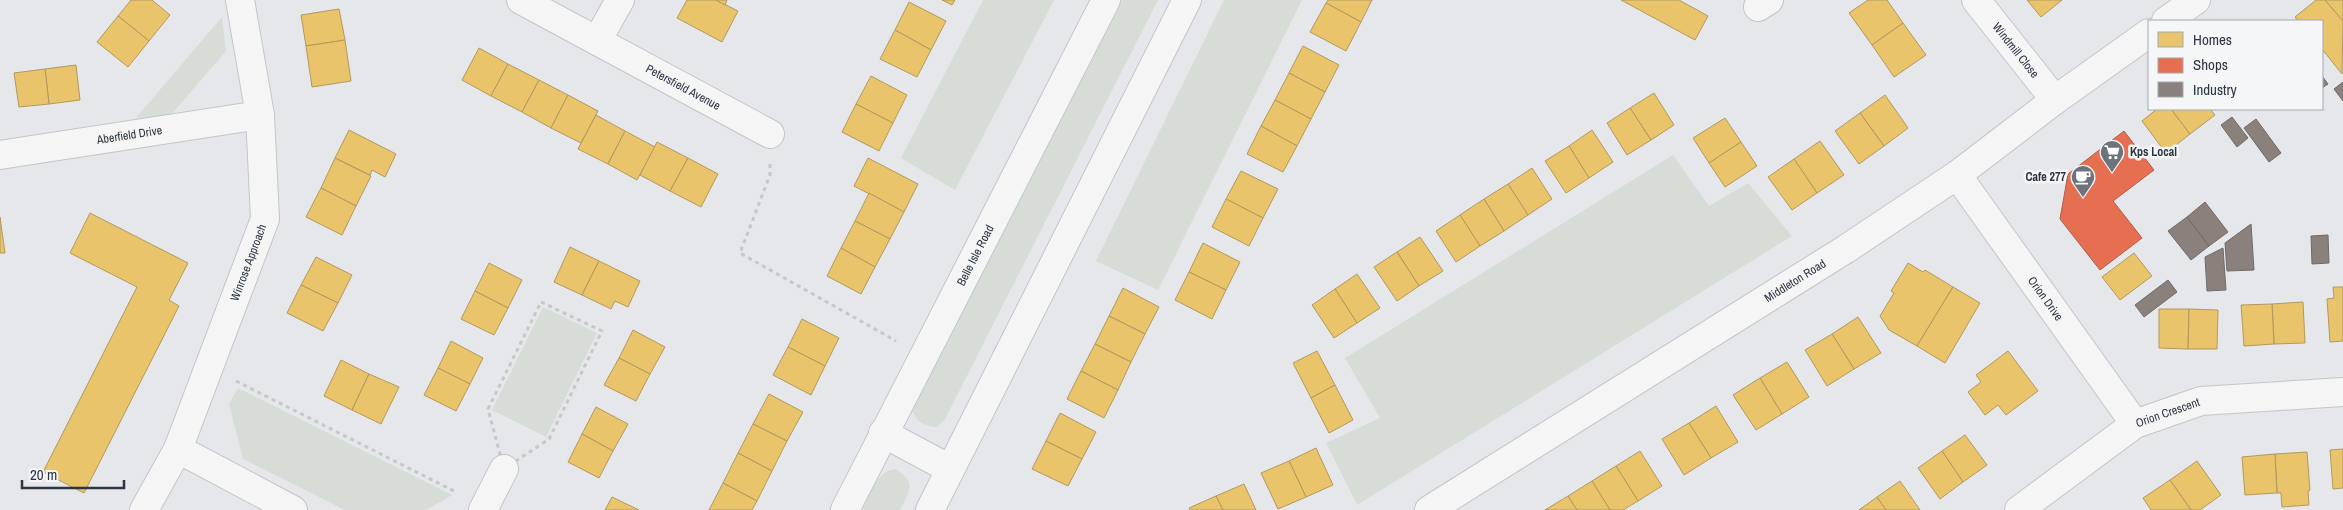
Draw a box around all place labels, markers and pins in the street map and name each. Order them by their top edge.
supermarket icon: Kps Local [2099,139,2125,173]
place label: Kps Local [2130,144,2177,160]
cafe icon: Cafe 277 [2070,164,2096,198]
place label: Cafe 277 [2026,169,2067,185]

